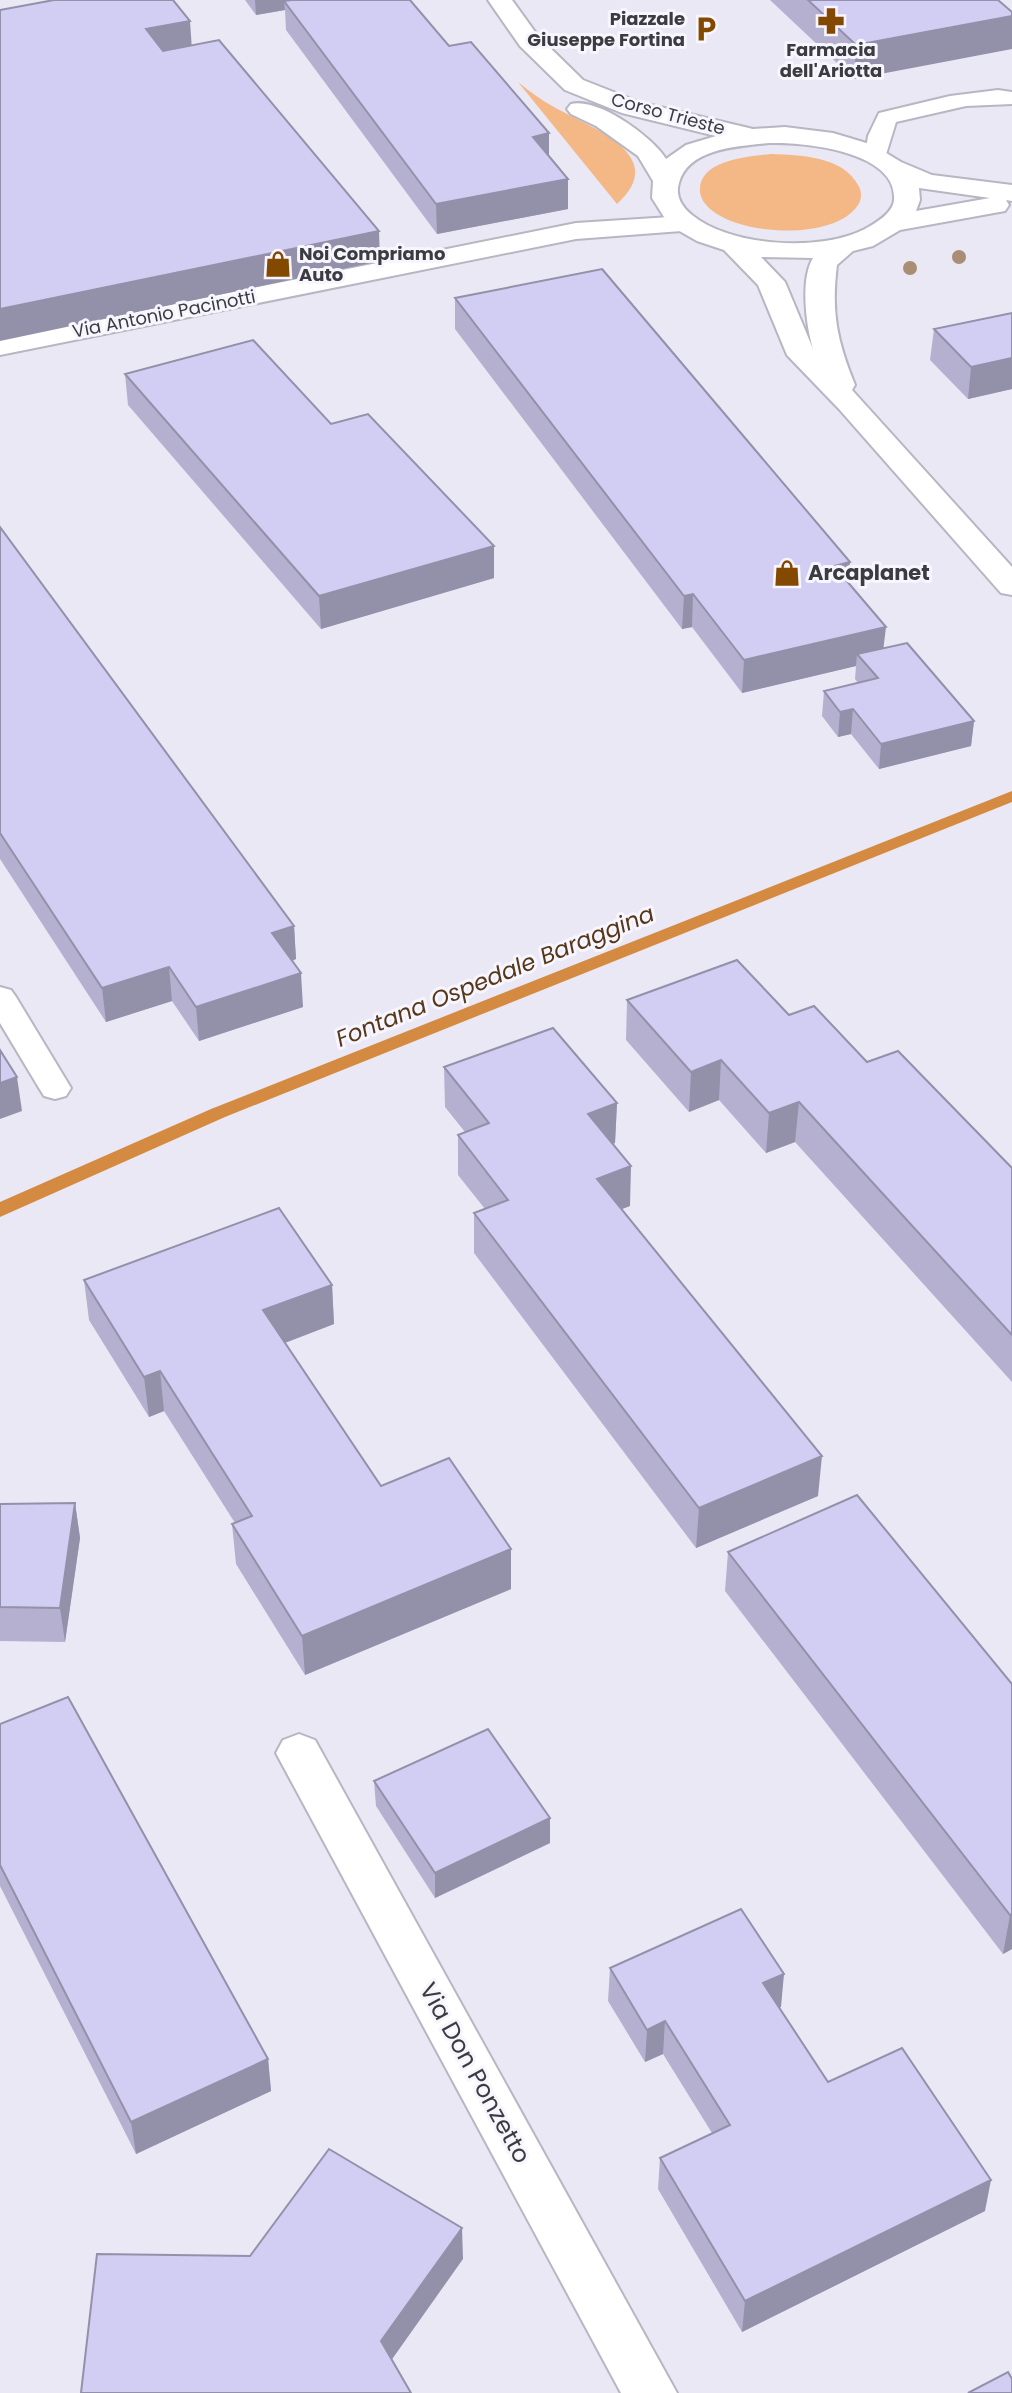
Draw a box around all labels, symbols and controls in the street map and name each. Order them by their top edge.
place label: Piazzale Giuseppe Fortina [527,6,685,52]
pharmacy icon: Farmacia dell'Ariotta [816,6,846,36]
parking icon: Piazzale Giuseppe Fortina [691,14,721,44]
place label: Farmacia dell'Ariotta [780,37,882,83]
street label: Corso Trieste [608,86,728,141]
place label: Noi Compriamo Auto [299,241,445,287]
shop icon: Noi Compriamo Auto [263,249,293,279]
street label: Via Antonio Pacinotti [70,283,258,344]
shop icon: Arcaplanet [772,558,802,588]
place label: Arcaplanet [808,558,930,587]
water label: Fontana Ospedale Baraggina [331,897,659,1055]
street label: Via Don Ponzetto [412,1976,539,2169]

